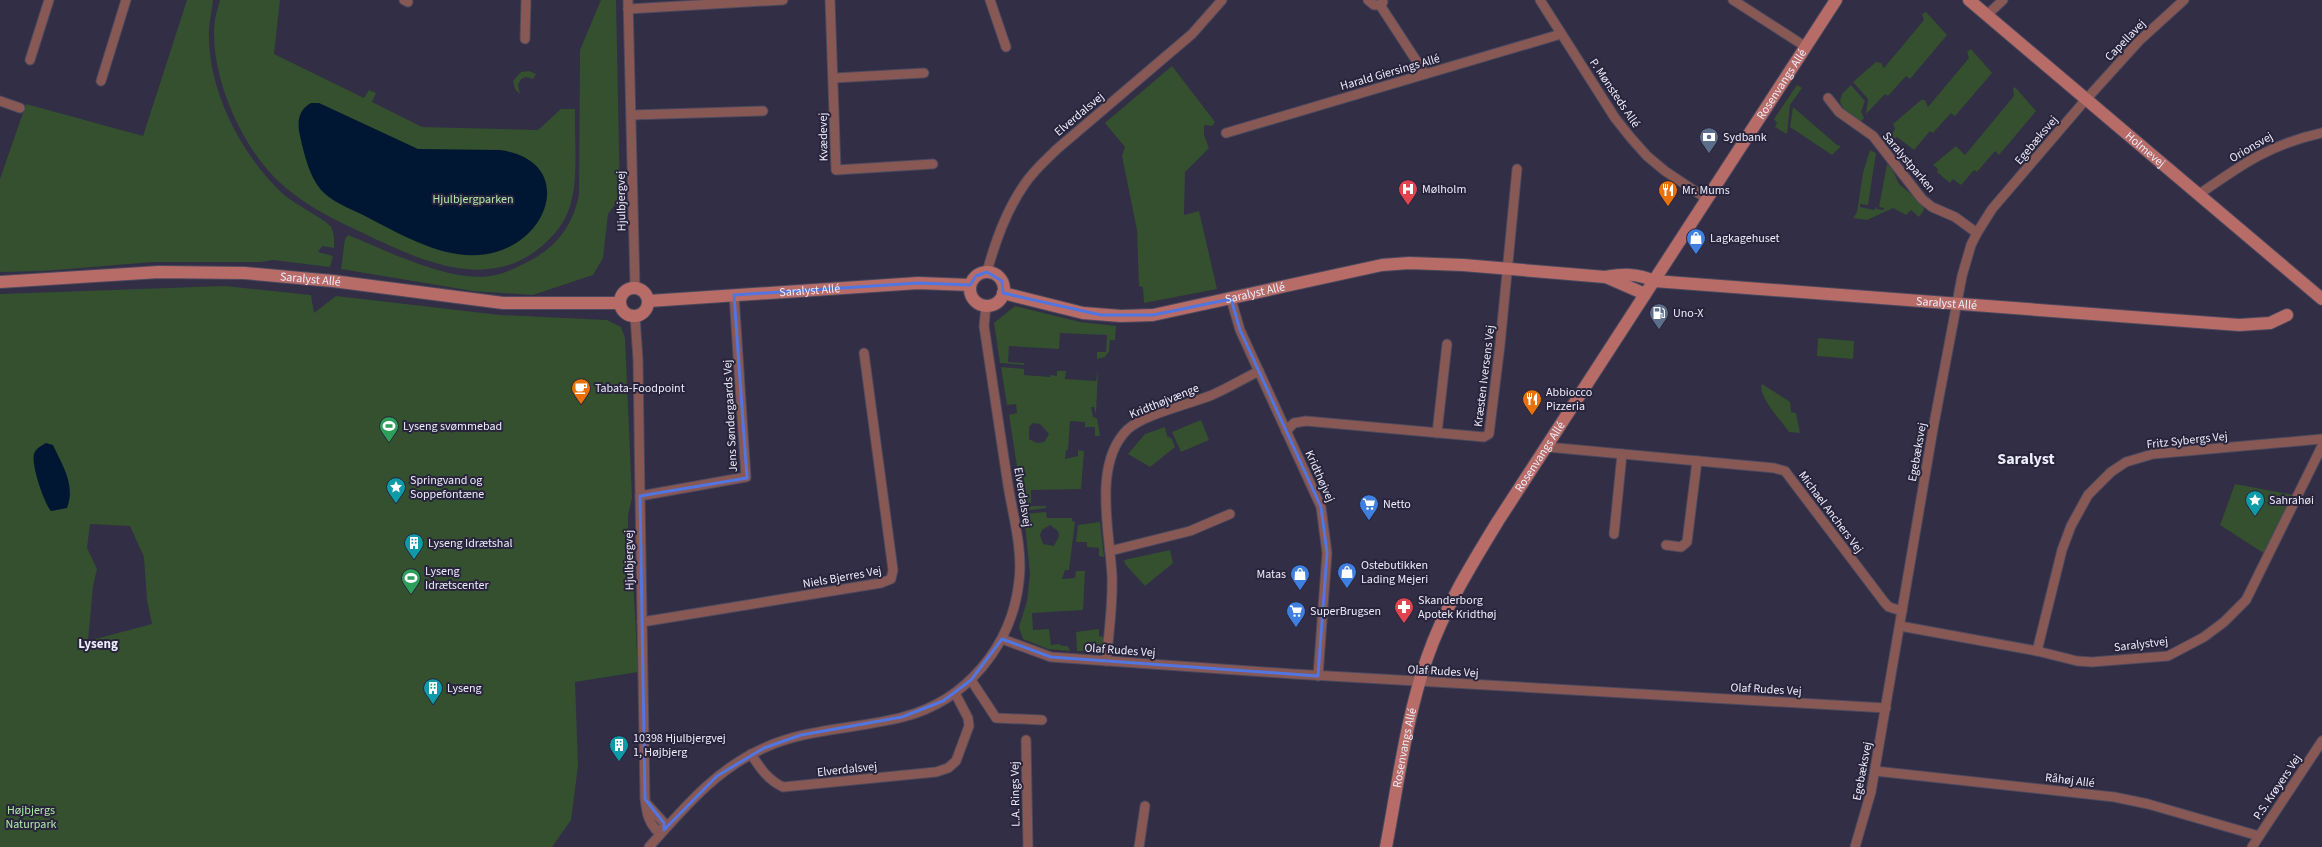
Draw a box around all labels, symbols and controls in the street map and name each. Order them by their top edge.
street label: Capellavej [2101,16,2150,65]
street label: Rosenvangs Allé [1753,46,1811,123]
street label: Harald Giersings Allé [1338,50,1442,95]
street label: P. Mønsteds Allé [1585,55,1644,131]
street label: Elverdalsvej [1051,88,1108,140]
street label: Egebæksvej [2011,112,2062,169]
street label: Kvædevej [815,113,832,161]
bank icon: Sydbank [1698,126,1720,154]
street label: Saralystparken [1878,128,1939,196]
street label: Holmevej [2121,128,2169,172]
street label: Orionsvej [2226,128,2276,167]
place label: Sydbank [1723,129,1767,146]
street label: Hjulbjergvej [612,171,631,231]
hospital icon: Mølholm [1397,178,1419,206]
restaurant icon: Mr. Mums [1657,179,1679,207]
place label: Mølholm [1422,181,1466,198]
place label: Mr. Mums [1682,182,1730,199]
park label: Hjulbjergparken [433,191,513,208]
shop icon: Lagkagehuset [1685,227,1707,255]
place label: Lagkagehuset [1710,230,1780,247]
street label: Saralyst Allé [279,268,342,291]
street label: Saralyst Allé [1224,278,1287,308]
street label: Saralyst Allé [779,280,841,301]
street label: Saralyst Allé [1915,293,1978,314]
fuel station icon: Uno-X [1648,302,1670,330]
place label: Uno-X [1673,305,1703,322]
street label: Kræsten Iversens Vej [1470,324,1499,428]
street label: Jens Søndergaards Vej [719,359,742,473]
cafe icon: Tabata-Foodpoint [570,377,592,405]
place label: Tabata-Foodpoint [595,380,685,397]
street label: Kridthøjvænge [1127,380,1202,423]
place label: Abbiocco Pizzeria [1546,384,1592,415]
restaurant icon: Abbiocco Pizzeria [1521,388,1543,416]
sports icon: Lyseng svømmebad [378,415,400,443]
place label: Lyseng svømmebad [403,418,502,435]
street label: Rosenvangs Allé [1511,418,1569,495]
street label: Egebæksvej [1904,421,1931,483]
street label: Fritz Sybergs Vej [2146,428,2228,453]
street label: Kridthøjvej [1301,448,1339,505]
district label: Saralyst [1997,448,2055,470]
street label: Elverdalsvej [1009,466,1036,528]
street label: Michael Anchers Vej [1794,468,1867,557]
place label: Springvand og Soppefontæne [410,472,484,503]
place icon: Springvand og Soppefontæne [385,476,407,504]
place icon: Sahrahøi [2244,489,2266,517]
place label: Sahrahøi [2269,492,2314,509]
supermarket icon: Netto [1358,493,1380,521]
place label: Netto [1383,496,1411,513]
street label: Hjulbjergvej [620,530,639,590]
building icon: Lyseng Idrætshal [403,532,425,560]
place label: Lyseng Idrætshal [428,535,513,552]
place label: Ostebutikken Lading Mejeri [1361,557,1428,588]
shop icon: Ostebutikken Lading Mejeri [1336,561,1358,589]
street label: Niels Bjerres Vej [801,562,883,593]
place label: Lyseng Idrætscenter [425,563,489,594]
shop icon: Matas [1289,563,1311,591]
place label: Matas [1257,566,1286,583]
sports icon: Lyseng Idrætscenter [400,567,422,595]
place label: Skanderborg Apotek Kridthøj [1418,592,1496,623]
pharmacy icon: Skanderborg Apotek Kridthøj [1393,596,1415,624]
supermarket icon: SuperBrugsen [1285,600,1307,628]
place label: SuperBrugsen [1310,603,1381,620]
street label: Saralystvej [2113,633,2169,656]
district label: Lyseng [78,635,118,653]
street label: Olaf Rudes Vej [1084,640,1156,661]
street label: Olaf Rudes Vej [1407,661,1479,682]
building icon: Lyseng [422,677,444,705]
street label: Olaf Rudes Vej [1730,679,1802,700]
place label: Lyseng [447,680,482,697]
street label: Rosenvangs Allé [1389,706,1421,789]
place label: 10398 Hjulbjergvej 1, Højbjerg [633,730,726,761]
building icon: 10398 Hjulbjergvej 1, Højbjerg [608,734,630,762]
street label: Egebæksvej [1848,740,1877,802]
street label: P.S. Krøyers Vej [2249,751,2306,823]
street label: Elverdalsvej [816,758,878,781]
street label: L.A. Rings Vej [1006,761,1025,827]
street label: Råhøj Allé [2044,769,2096,792]
park label: Højbjergs Naturpark [5,802,57,833]

